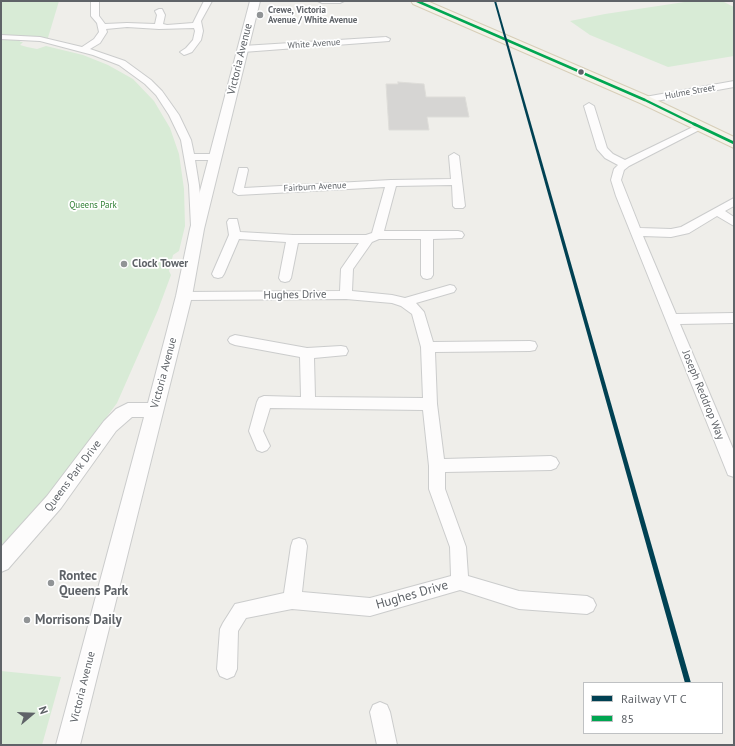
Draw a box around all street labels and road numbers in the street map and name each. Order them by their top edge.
street label: Victoria Avenue [225,22,255,96]
street label: White Avenue [287,37,341,51]
street label: Hulme Street [664,82,716,102]
street label: Fairburn Avenue [283,180,347,194]
street label: Hughes Drive [263,288,327,302]
street label: Victoria Avenue [148,336,180,410]
street label: Joseph Reddrop Way [679,348,727,442]
street label: Queens Park Drive [42,438,104,514]
street label: Hughes Drive [374,577,450,613]
street label: Victoria Avenue [68,650,98,724]

